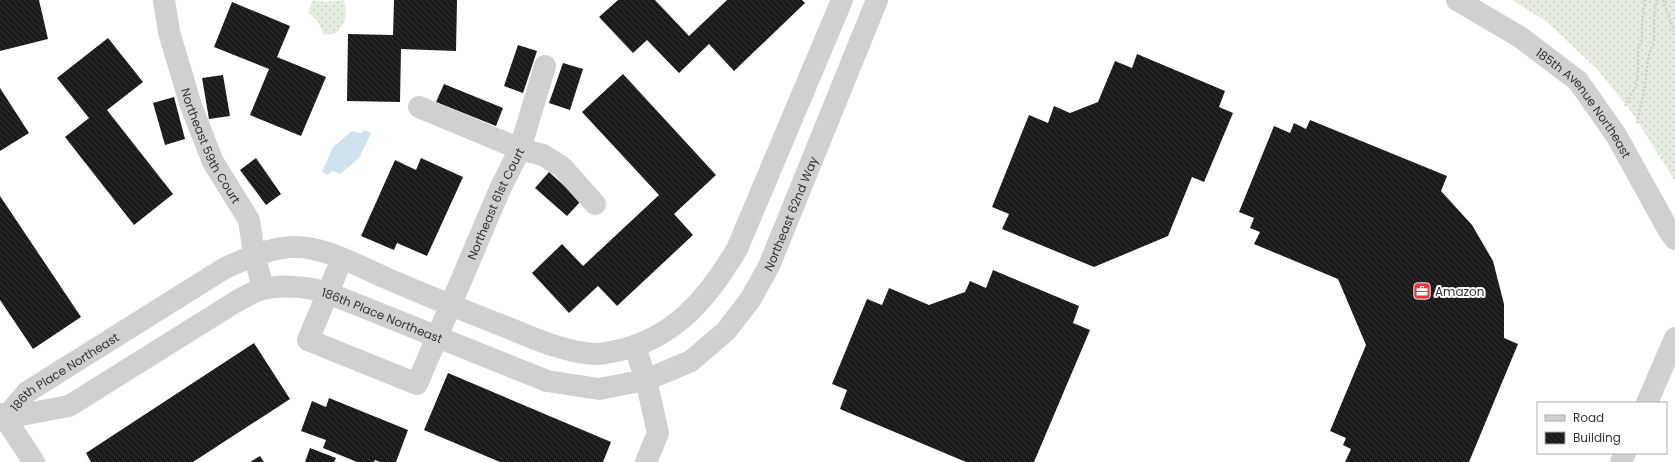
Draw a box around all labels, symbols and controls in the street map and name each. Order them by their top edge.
street label: 185th Avenue Northeast [1533,44,1635,161]
street label: Northeast 59th Court [178,86,245,207]
street label: Northeast 61st Court [462,145,528,262]
street label: Northeast 62nd Way [759,153,821,274]
office icon: Amazon [1412,281,1432,301]
street label: 186th Place Northeast [320,283,445,347]
place label: Amazon [1435,283,1484,300]
street label: 186th Place Northeast [6,328,122,415]
legend [1537,402,1667,454]
text: Road [1573,409,1604,426]
text: Building [1573,429,1621,446]

